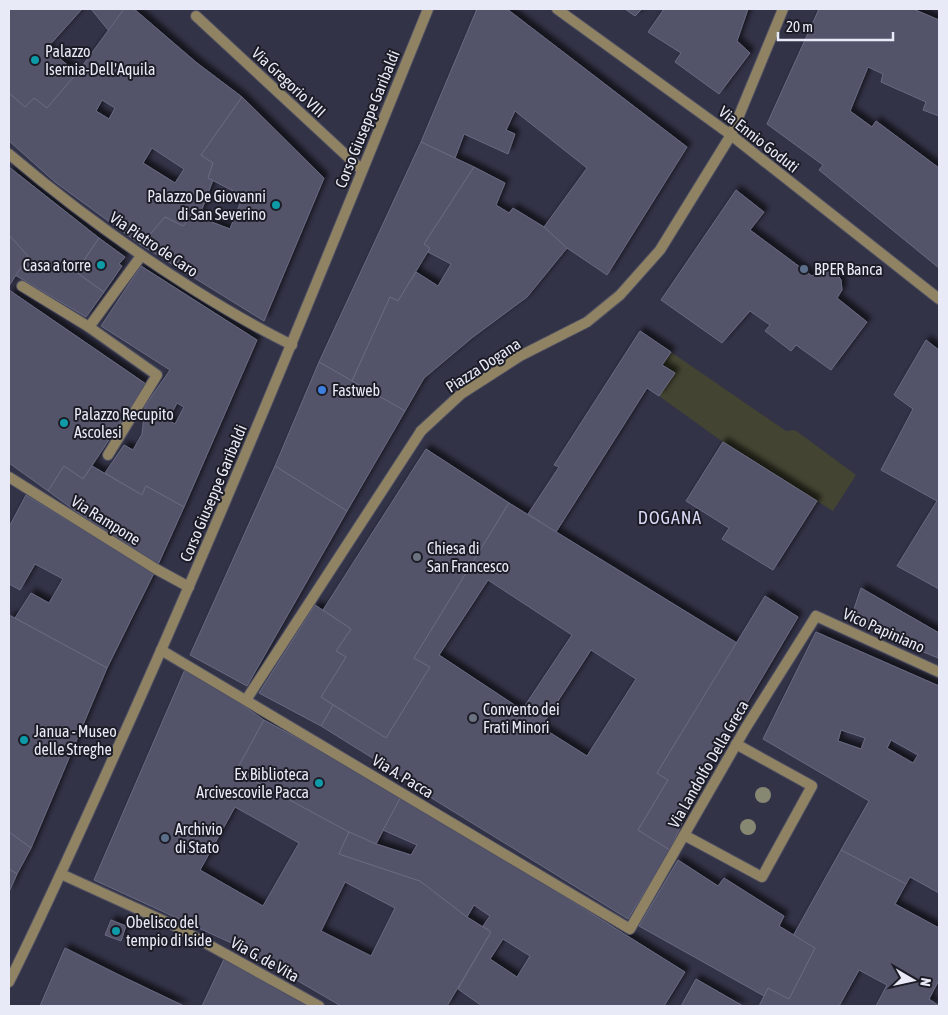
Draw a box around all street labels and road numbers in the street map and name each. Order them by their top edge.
street label: Via Gregorio VIII [248,43,329,121]
street label: Corso Giuseppe Garibaldi [331,48,404,191]
street label: Via Ennio Goduti [715,102,803,176]
street label: Via Pietro de Caro [106,208,202,280]
street label: Piazza Dogana [442,334,524,397]
street label: Corso Giuseppe Garibaldi [176,422,251,565]
street label: Via Rampone [68,492,144,549]
street label: Vico Papiniano [840,604,928,657]
street label: Via Landolfo Della Greca [664,697,752,831]
street label: Via A. Pacca [369,751,437,801]
street label: Via G. de Vita [228,933,302,985]

